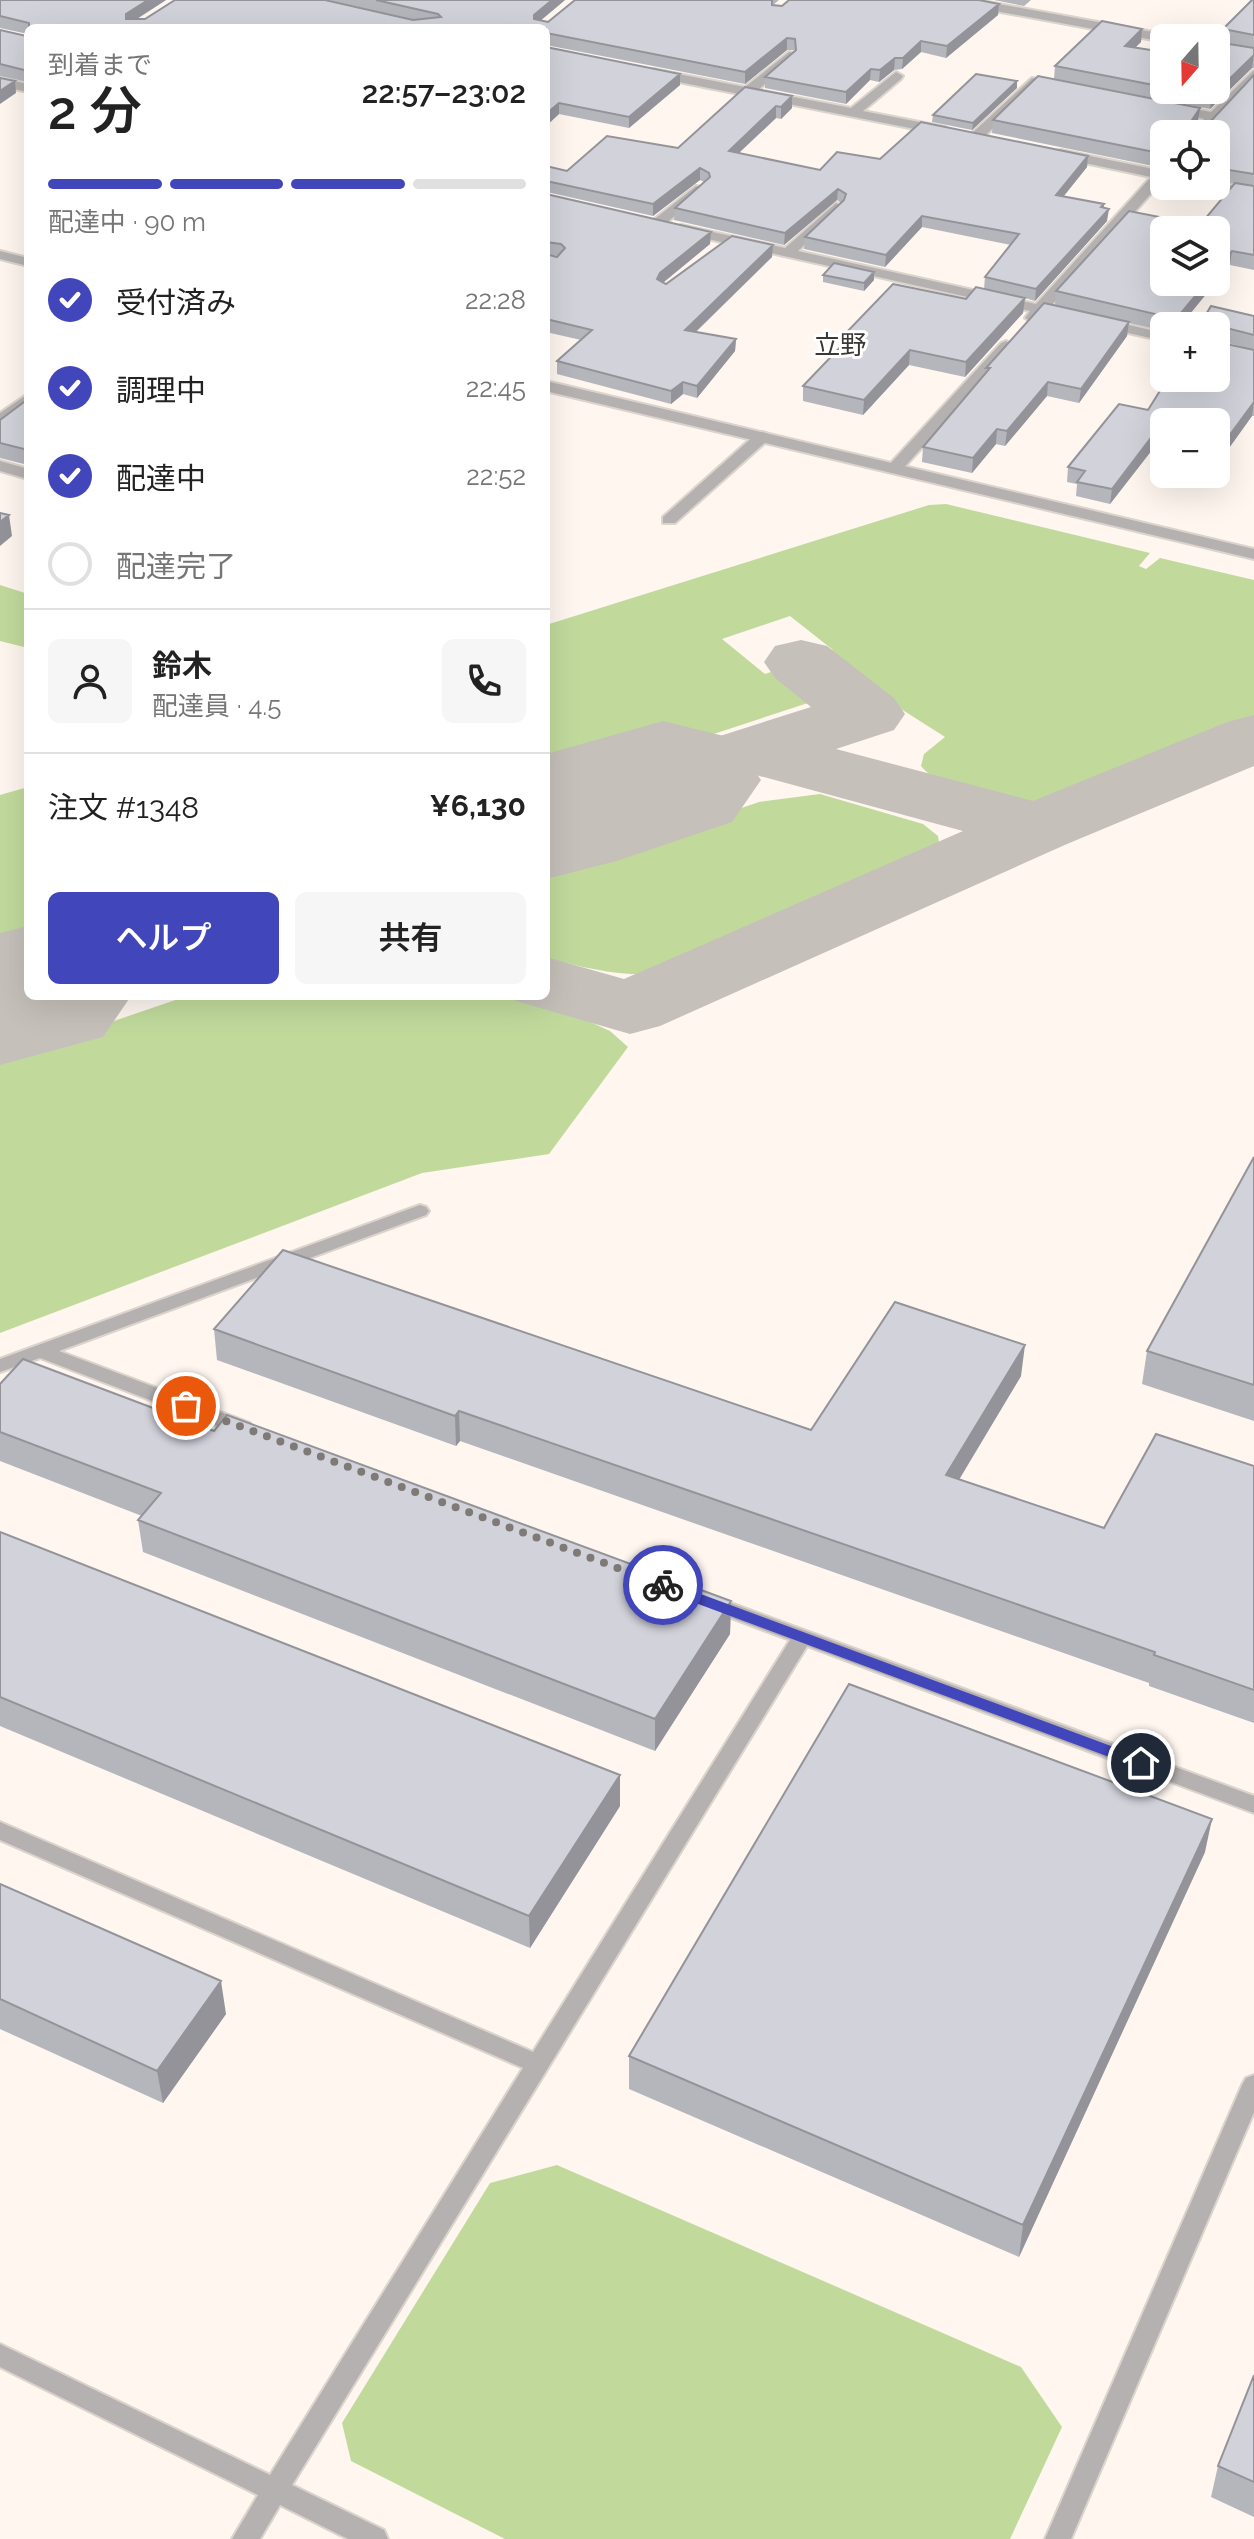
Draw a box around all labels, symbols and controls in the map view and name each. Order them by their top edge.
north arrow [1150,24,1230,104]
map controls [1150,24,1230,488]
text: 到着まで [48,50,152,80]
text: 22:57–23:02 [362,75,526,110]
text: 2 分 [48,80,141,141]
button: locate [1150,120,1230,200]
text: 配達中 · 90 m [48,207,206,237]
button: layers [1150,216,1230,296]
icon: check [48,278,92,322]
text: 受付済み [116,285,236,320]
text: 22:28 [465,285,526,315]
button: + [1150,312,1230,392]
district label: 立野 [814,330,866,360]
icon: check [48,366,92,410]
text: 調理中 [116,373,206,408]
text: 22:45 [466,373,526,403]
button: − [1150,408,1230,488]
icon: check [48,454,92,498]
text: 配達中 [116,461,206,496]
text: 22:52 [466,461,526,491]
text: 配達完了 [116,549,236,584]
button: person [48,639,132,723]
button: phone [442,639,526,723]
text: 鈴木 [152,648,212,683]
text: 配達員 · 4.5 [152,691,281,721]
text: ¥6,130 [429,788,526,823]
text: 注文 #1348 [48,790,199,825]
button: ヘルプ [48,892,279,984]
button: 共有 [295,892,526,984]
pin [152,1372,220,1440]
icon: bag [164,1384,208,1428]
courier [623,1545,703,1625]
icon: bike [641,1563,685,1607]
pin [1107,1729,1175,1797]
icon: home [1119,1741,1163,1785]

